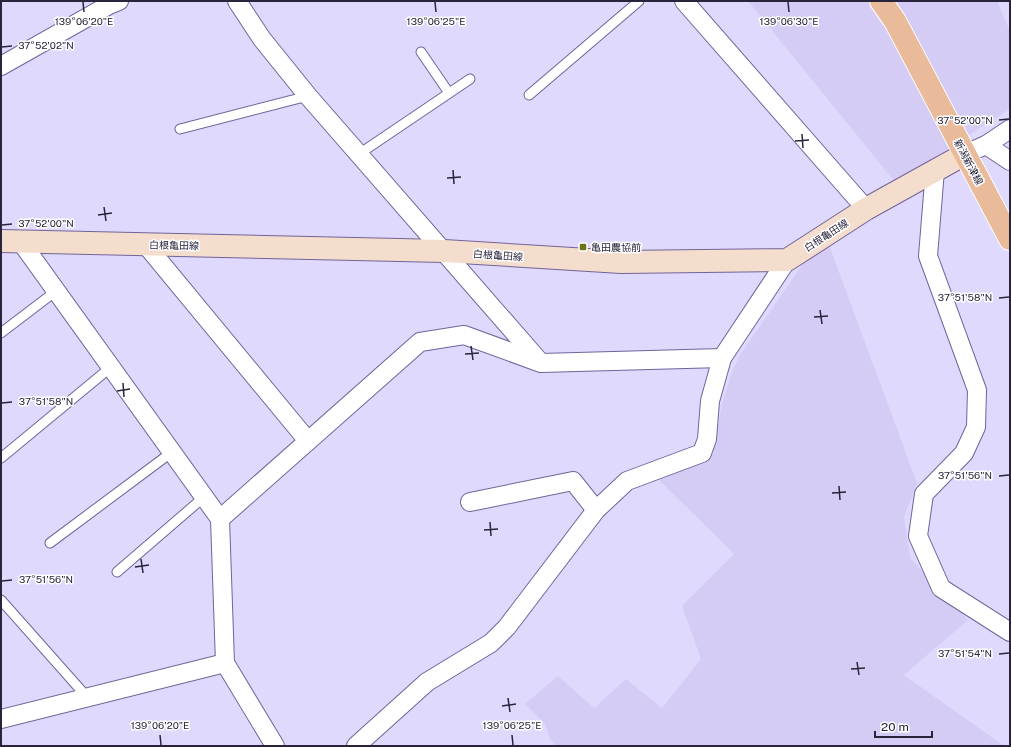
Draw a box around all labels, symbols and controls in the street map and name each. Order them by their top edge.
text: 139°06'20"E [55,15,113,27]
text: 139°06'25"E [407,15,465,27]
text: 139°06'30"E [760,15,818,27]
text: 37°52'02"N [18,39,74,51]
text: 37°52'00"N [937,114,993,126]
street label: 新潟新津線 [952,137,986,187]
street label: 白根亀田線 [802,216,850,254]
text: 37°52'00"N [18,217,74,229]
street label: 白根亀田線 [149,239,199,251]
place label: 亀田農協前 [591,241,641,253]
marker: 亀田農協前 [578,242,588,252]
street label: 白根亀田線 [473,247,523,263]
text: 37°51'58"N [938,291,992,303]
text: 37°51'58"N [19,395,73,407]
text: 37°51'56"N [938,469,992,481]
text: 37°51'56"N [19,573,73,585]
text: 37°51'54"N [938,647,992,659]
scale bar [875,713,932,739]
text: 139°06'20"E [131,719,189,731]
text: 139°06'25"E [483,719,541,731]
text: 20 m [881,720,909,734]

